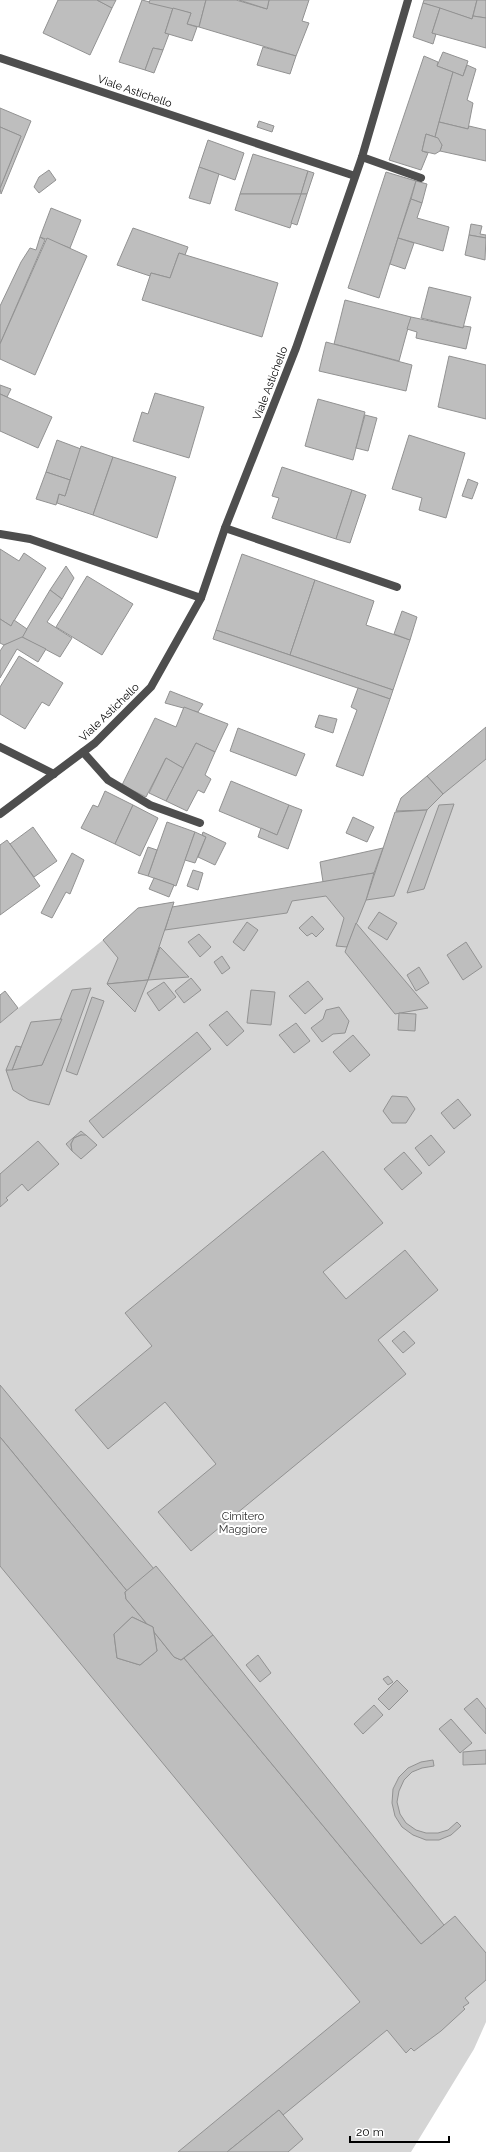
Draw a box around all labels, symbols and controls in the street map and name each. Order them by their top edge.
street label: Viale Astichello [96,73,174,110]
street label: Viale Astichello [250,344,291,422]
street label: Viale Astichello [77,680,142,744]
park label: Cimitero Maggiore [219,1510,268,1536]
scale bar [350,2118,449,2144]
text: 20 m [356,2125,384,2139]

